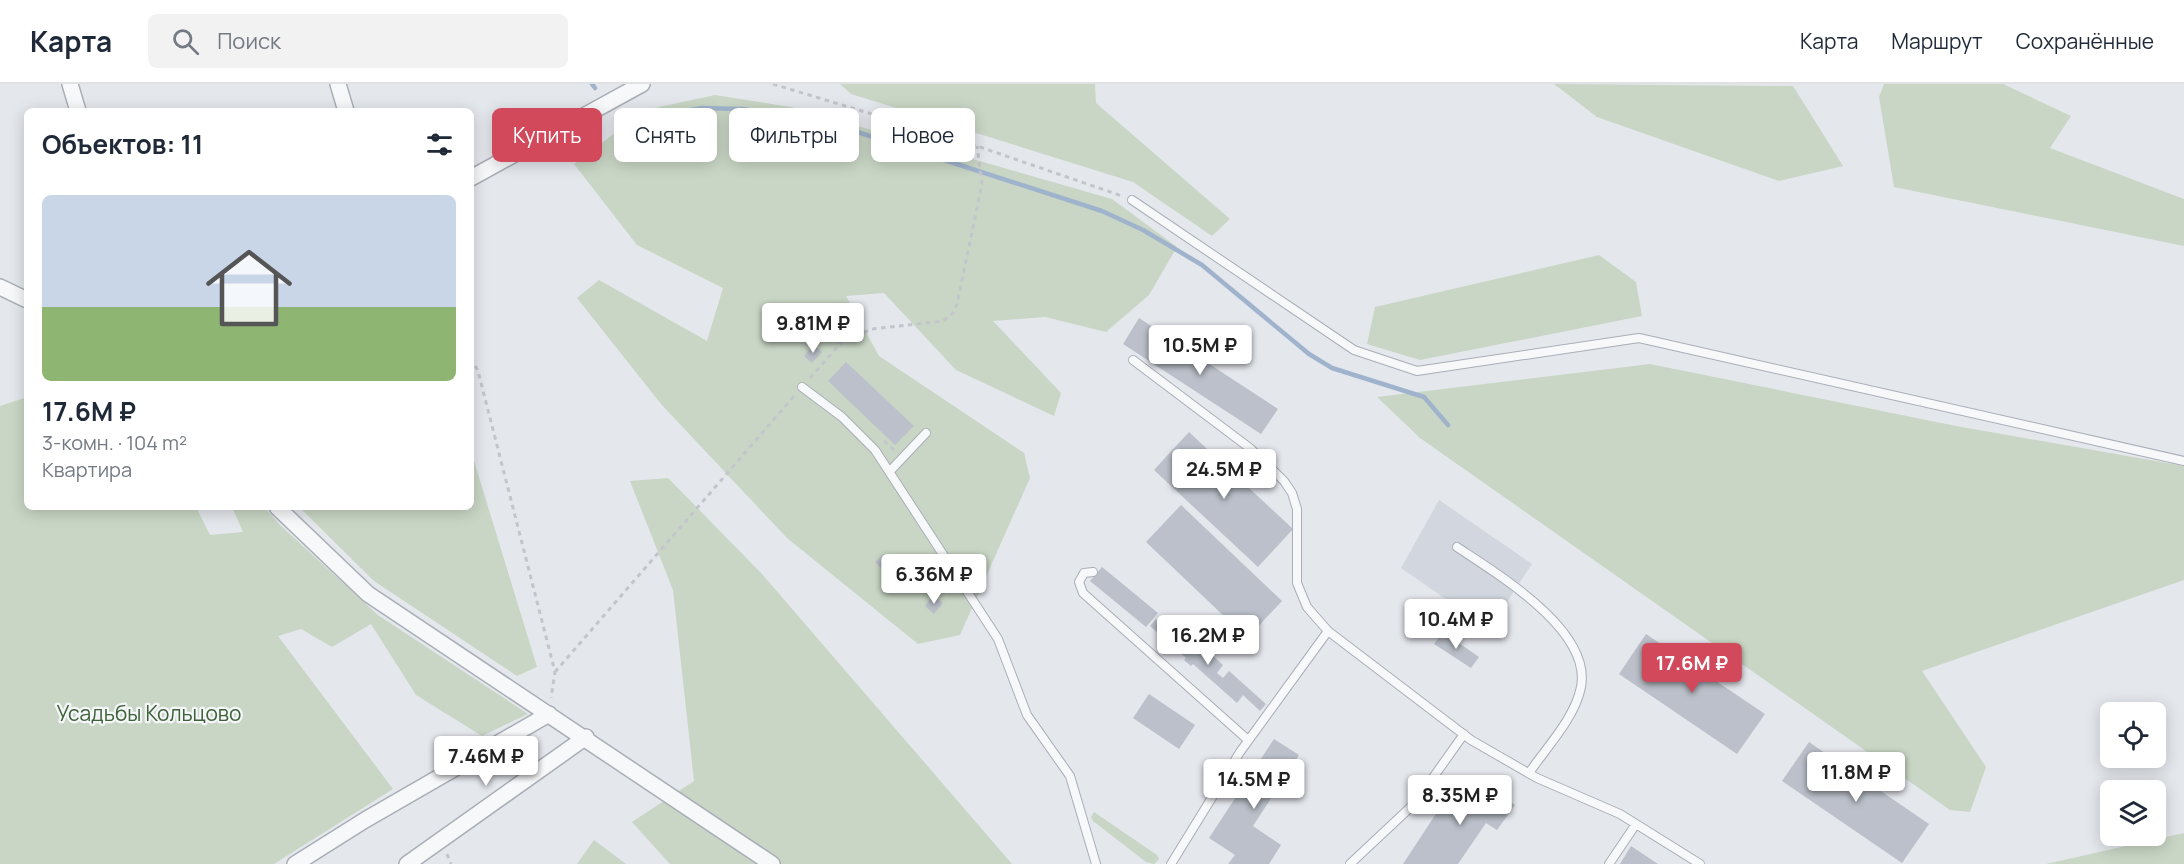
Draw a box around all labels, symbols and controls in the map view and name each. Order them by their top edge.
search box [148,14,568,68]
text: Карта [30,22,112,60]
icon: search [169,25,202,58]
text: Поиск [217,26,281,56]
text: Карта [1800,27,1858,55]
text: Маршрут [1891,27,1983,55]
text: Сохранённые [2016,27,2154,55]
chip: Купить [492,108,602,162]
chip: Снять [614,108,717,162]
chip: Фильтры [729,108,859,162]
chip: Новое [871,108,975,162]
text: Объектов: 11 [42,126,203,162]
icon: filters [423,128,456,161]
icon: home [195,234,303,342]
pin: 9.81M ₽ [758,303,868,354]
text: 9.81M ₽ [776,309,850,336]
pin: 10.5M ₽ [1145,325,1255,376]
text: 10.5M ₽ [1163,331,1237,358]
text: 17.6M ₽ [42,393,136,429]
text: 3-комн. · 104 m² [42,429,187,456]
pin: 24.5M ₽ [1169,449,1279,500]
text: 24.5M ₽ [1186,455,1262,482]
text: Квартира [42,456,132,483]
pin: 6.36M ₽ [879,554,989,605]
text: 6.36M ₽ [895,560,973,587]
pin: 10.4M ₽ [1401,599,1511,650]
text: 10.4M ₽ [1419,605,1493,632]
pin: 16.2M ₽ [1153,615,1263,666]
text: 16.2M ₽ [1171,621,1245,648]
pin: 17.6M ₽ [1637,643,1747,694]
text: 17.6M ₽ [1656,649,1728,676]
park label: Усадьбы Кольцово [56,699,242,727]
map controls [2100,702,2166,846]
button: locate [2100,702,2166,768]
pin: 7.46M ₽ [431,736,541,787]
text: 7.46M ₽ [448,742,524,769]
pin: 11.8M ₽ [1801,752,1911,803]
text: 11.8M ₽ [1821,758,1891,785]
pin: 14.5M ₽ [1199,759,1309,810]
text: 14.5M ₽ [1217,765,1291,792]
pin: 8.35M ₽ [1405,775,1515,826]
button: layers [2100,780,2166,846]
text: 8.35M ₽ [1422,781,1498,808]

